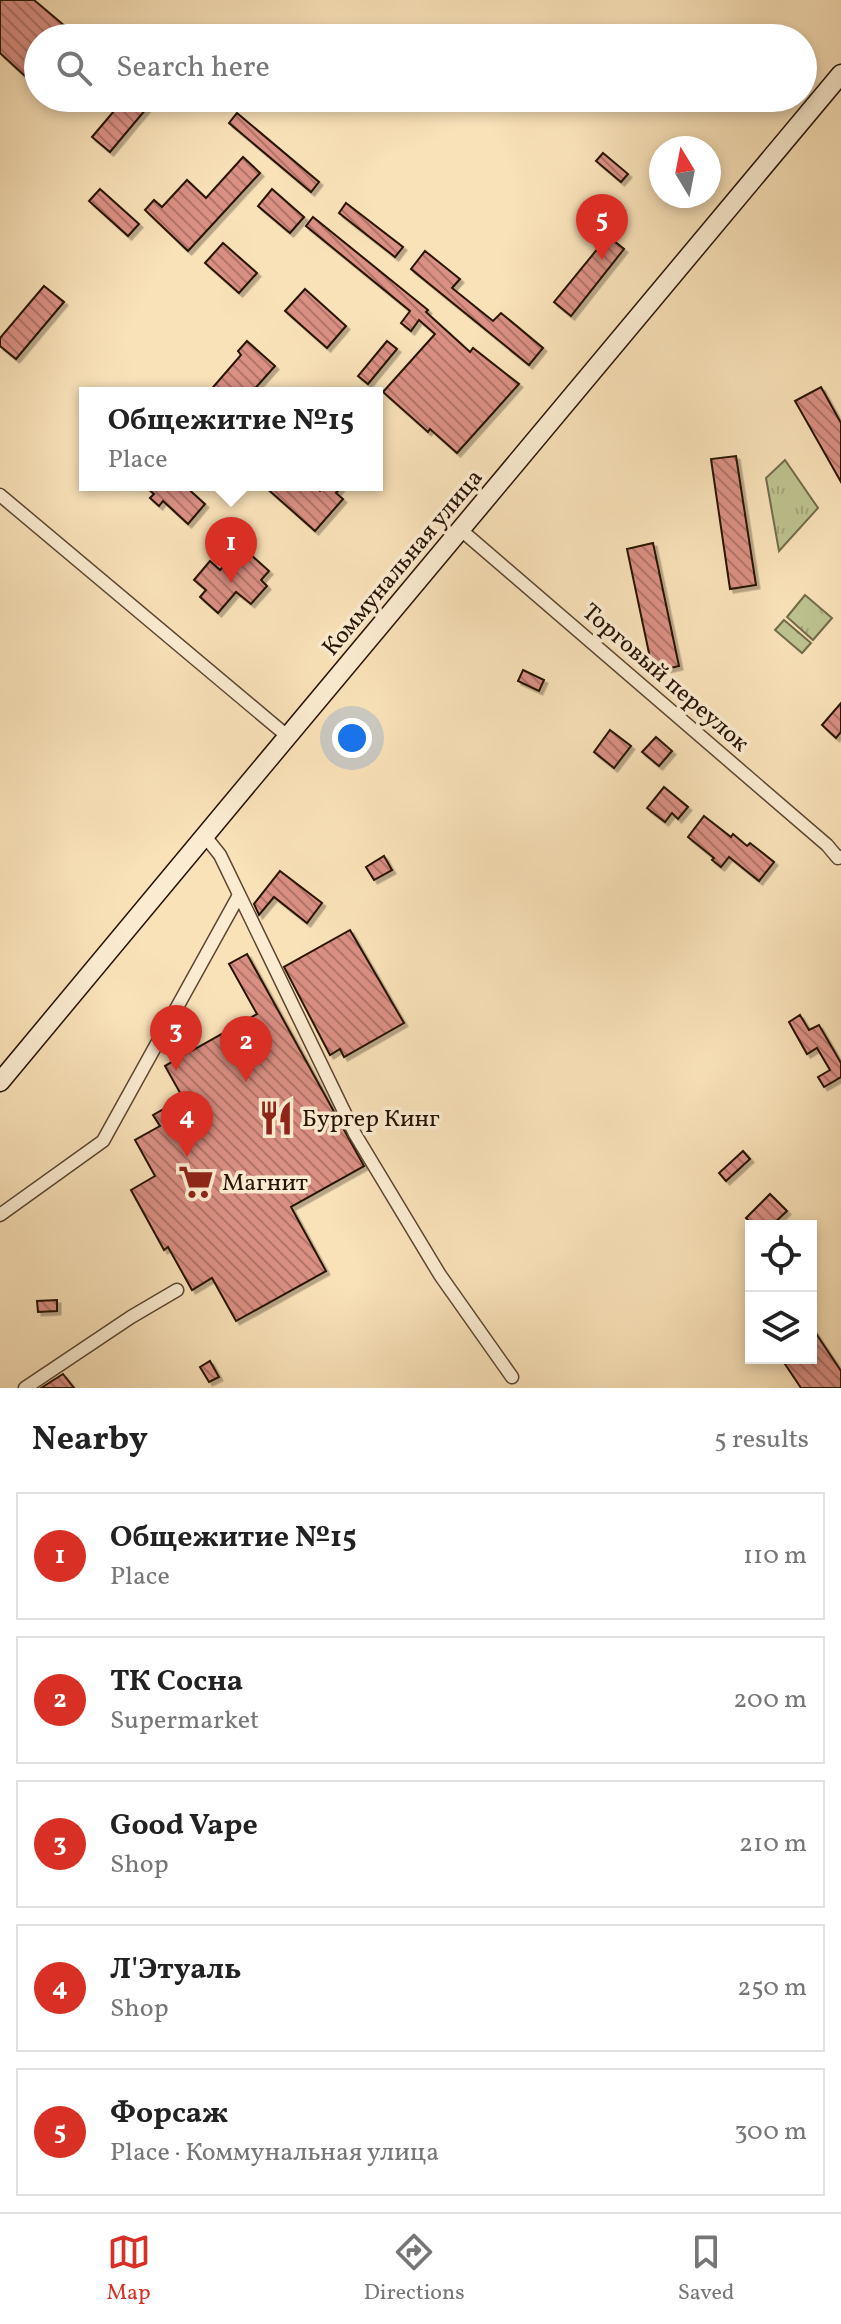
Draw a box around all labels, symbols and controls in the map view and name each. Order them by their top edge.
search box [24,24,817,112]
icon: search [52,46,96,90]
text: Search here [116,47,270,89]
north arrow [649,136,721,208]
pin: 5 [576,194,628,260]
popup [79,387,383,491]
text: Общежитие №15 [108,400,354,442]
text: Place [108,442,167,478]
street label: Коммунальная улица [315,463,492,664]
pin: 1 [205,517,257,583]
street label: Торговый переулок [574,596,756,761]
your location [332,718,372,758]
pin: 3 [150,1005,202,1071]
pin: 2 [220,1016,272,1082]
pin: 4 [161,1091,213,1157]
restaurant icon: Бургер Кинг [257,1099,295,1137]
place label: Бургер Кинг [302,1103,440,1137]
supermarket icon: Магнит [177,1163,215,1201]
place label: Магнит [222,1167,308,1201]
map controls [745,1220,817,1364]
button: locate [745,1220,817,1292]
button: layers [745,1292,817,1364]
text: Nearby [32,1417,148,1464]
text: 5 results [714,1422,809,1458]
text: Общежитие №15 [110,1517,357,1559]
text: 1 [55,1538,65,1574]
text: 110 m [743,1538,807,1574]
text: Place [110,1559,170,1595]
text: ТК Сосна [110,1661,243,1703]
text: 2 [53,1682,67,1718]
text: 200 m [733,1682,807,1718]
text: Supermarket [110,1703,259,1739]
text: Good Vape [110,1805,258,1847]
text: 3 [53,1826,67,1862]
text: 210 m [739,1826,807,1862]
text: Shop [110,1847,169,1883]
text: Л'Этуаль [110,1949,241,1991]
text: 4 [52,1970,68,2006]
text: 250 m [737,1970,807,2006]
text: Shop [110,1991,169,2027]
text: Форсаж [110,2093,228,2135]
text: 5 [54,2114,66,2150]
text: 300 m [734,2114,807,2150]
text: Place · Коммунальная улица [110,2135,439,2171]
tab: Map [107,2230,151,2309]
tab: Directions [364,2230,465,2309]
tab: Saved [678,2230,734,2309]

